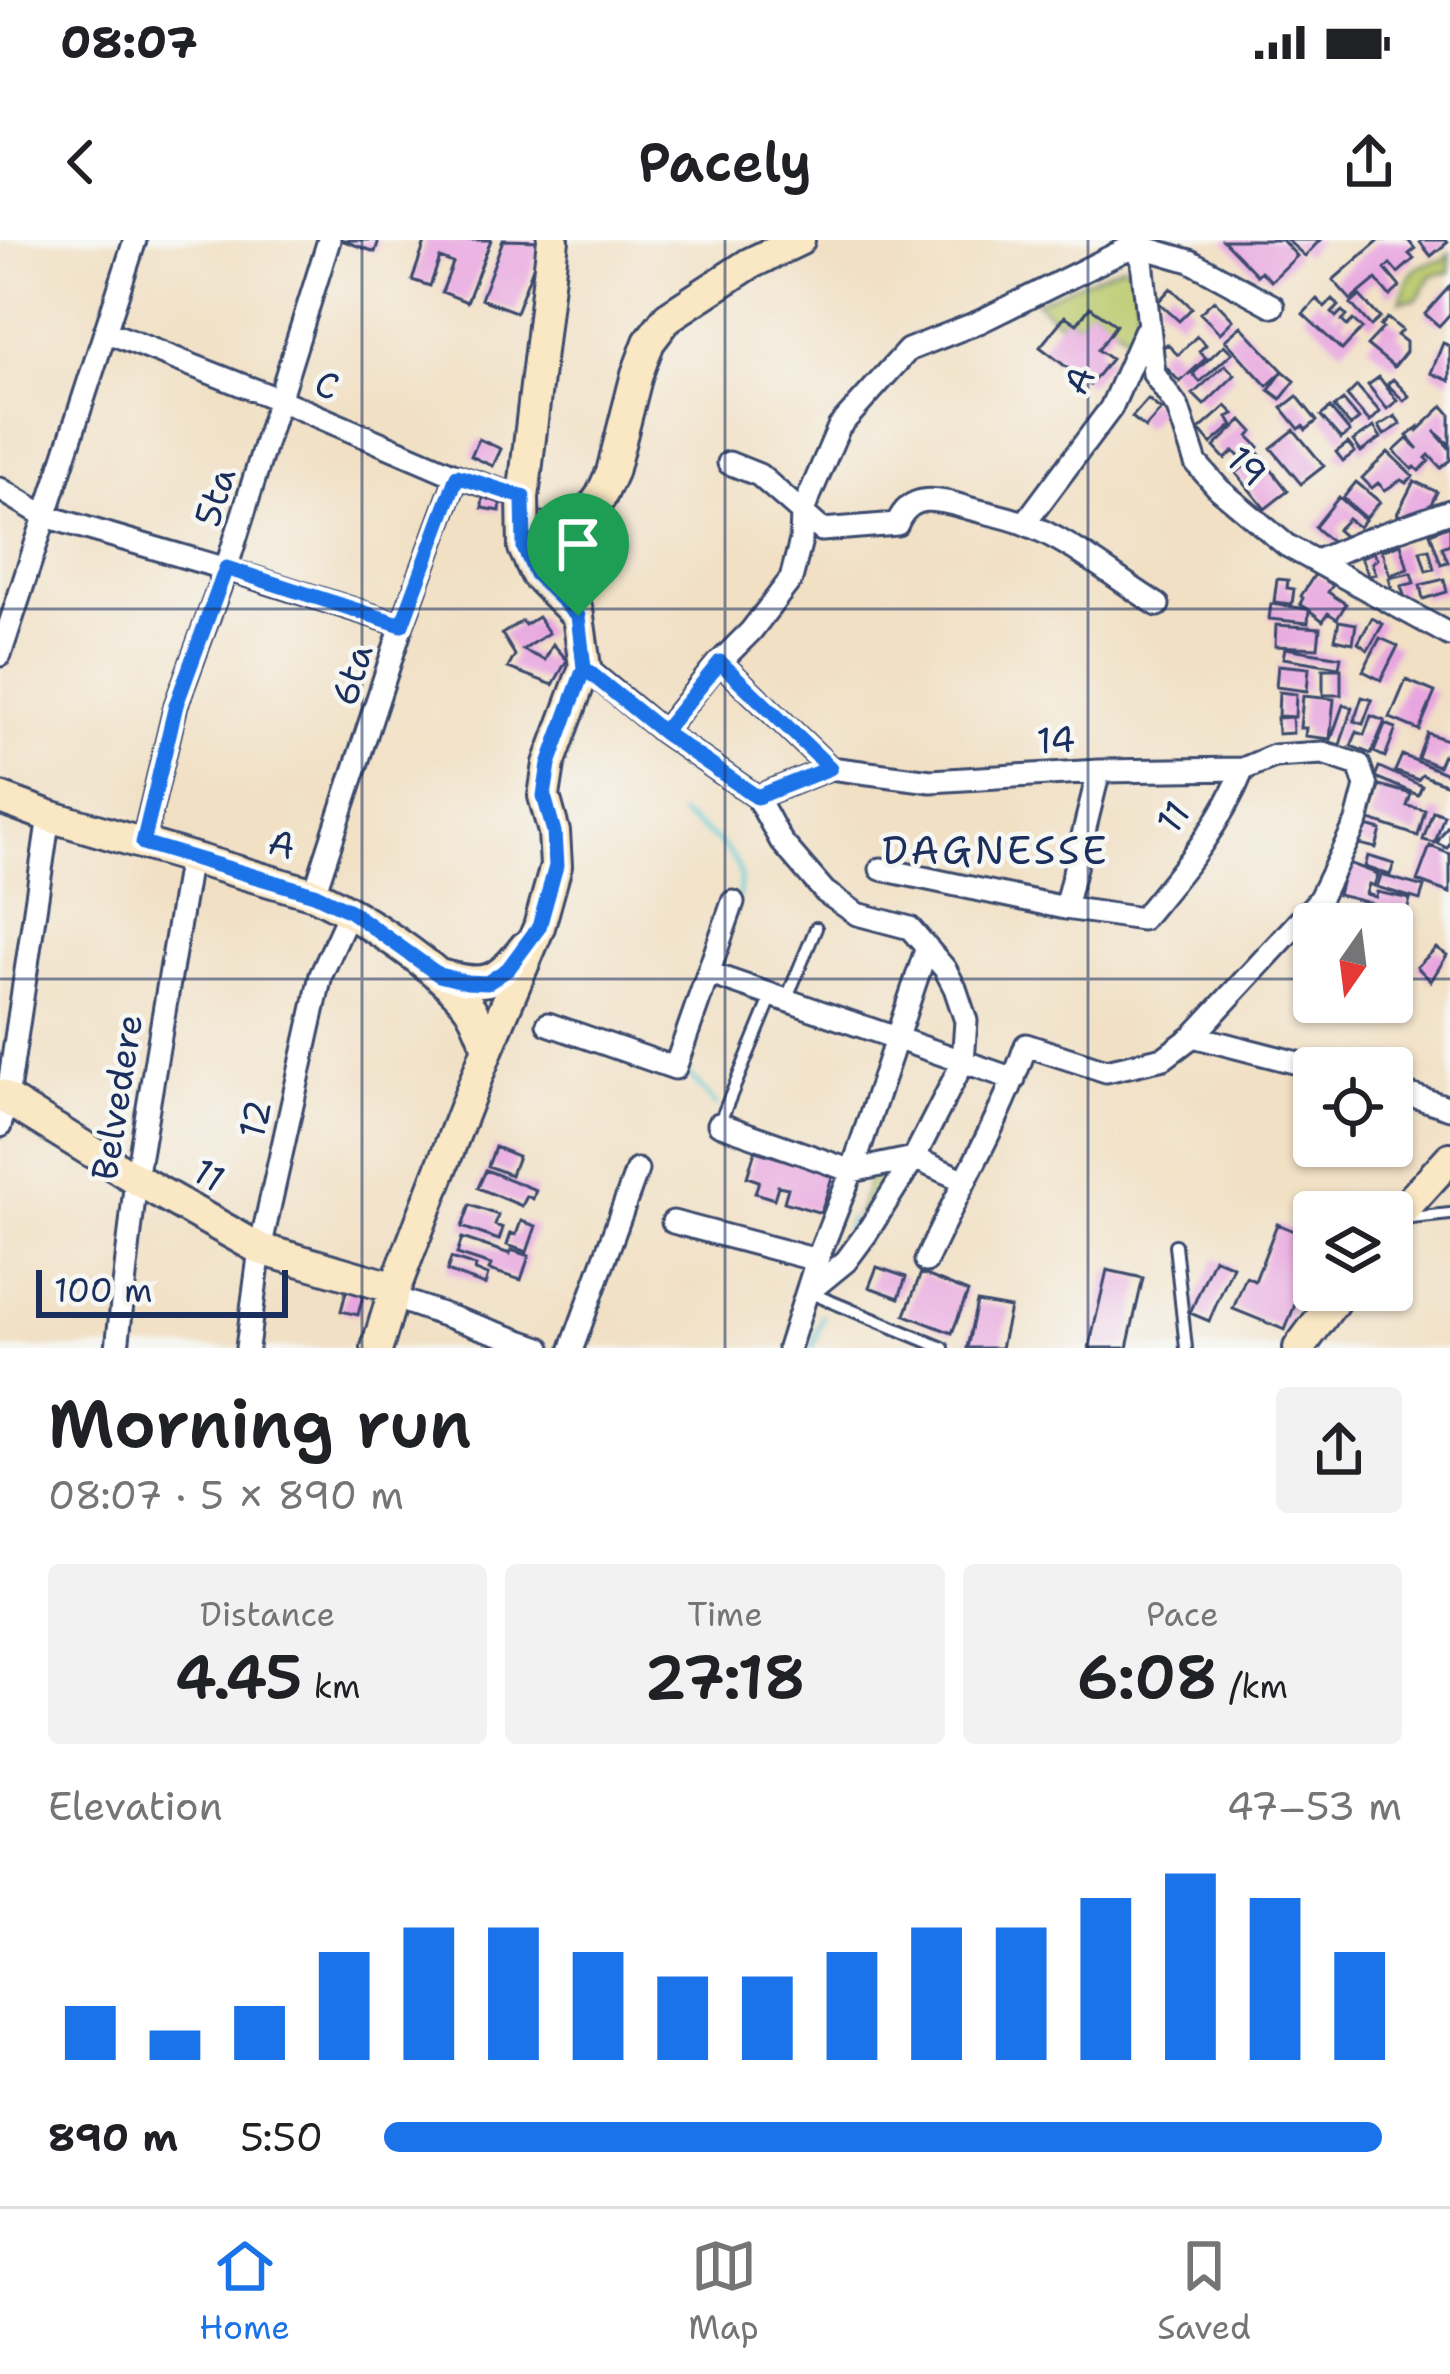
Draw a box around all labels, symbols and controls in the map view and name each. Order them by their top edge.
text: 08:07 [60,12,198,72]
text: Pacely [638,126,812,198]
icon: back [48,129,114,195]
icon: share [1336,129,1402,195]
street label: A [1051,357,1107,403]
street label: C [307,358,347,412]
street label: 19 [1216,435,1278,497]
street label: 5ta [183,461,247,533]
pin [527,493,629,616]
icon: arrive [545,511,611,577]
street label: 6ta [320,638,384,712]
street label: 14 [1035,715,1077,765]
street label: 11 [1145,791,1201,843]
street label: A [263,817,301,871]
district label: DAGNESSE [882,824,1110,876]
north arrow [1293,903,1413,1023]
map controls [1293,903,1413,1311]
street label: Belvedere [80,1010,154,1184]
button: locate [1293,1047,1413,1167]
street label: 12 [227,1095,283,1143]
street label: 11 [184,1147,234,1203]
button: layers [1293,1191,1413,1311]
scale bar [36,1264,288,1317]
text: 100 m [54,1268,153,1313]
text: Morning run [48,1380,472,1468]
button: share [1276,1387,1402,1513]
text: 08:07 · 5 × 890 m [48,1469,404,1521]
text: Distance [200,1592,335,1637]
text: Time [687,1592,763,1637]
text: Pace [1146,1592,1219,1637]
text: 4.45 [175,1637,303,1717]
text: 27:18 [644,1637,806,1717]
text: 6:08 [1077,1637,1218,1717]
text: km [303,1664,360,1709]
text: /km [1218,1664,1288,1709]
text: Elevation [48,1780,223,1832]
text: 47–53 m [1226,1780,1402,1832]
text: 890 m [48,2111,178,2163]
text: 5:50 [240,2111,323,2163]
tab: Home [199,2233,290,2350]
tab: Map [688,2233,759,2350]
tab: Saved [1157,2233,1251,2350]

